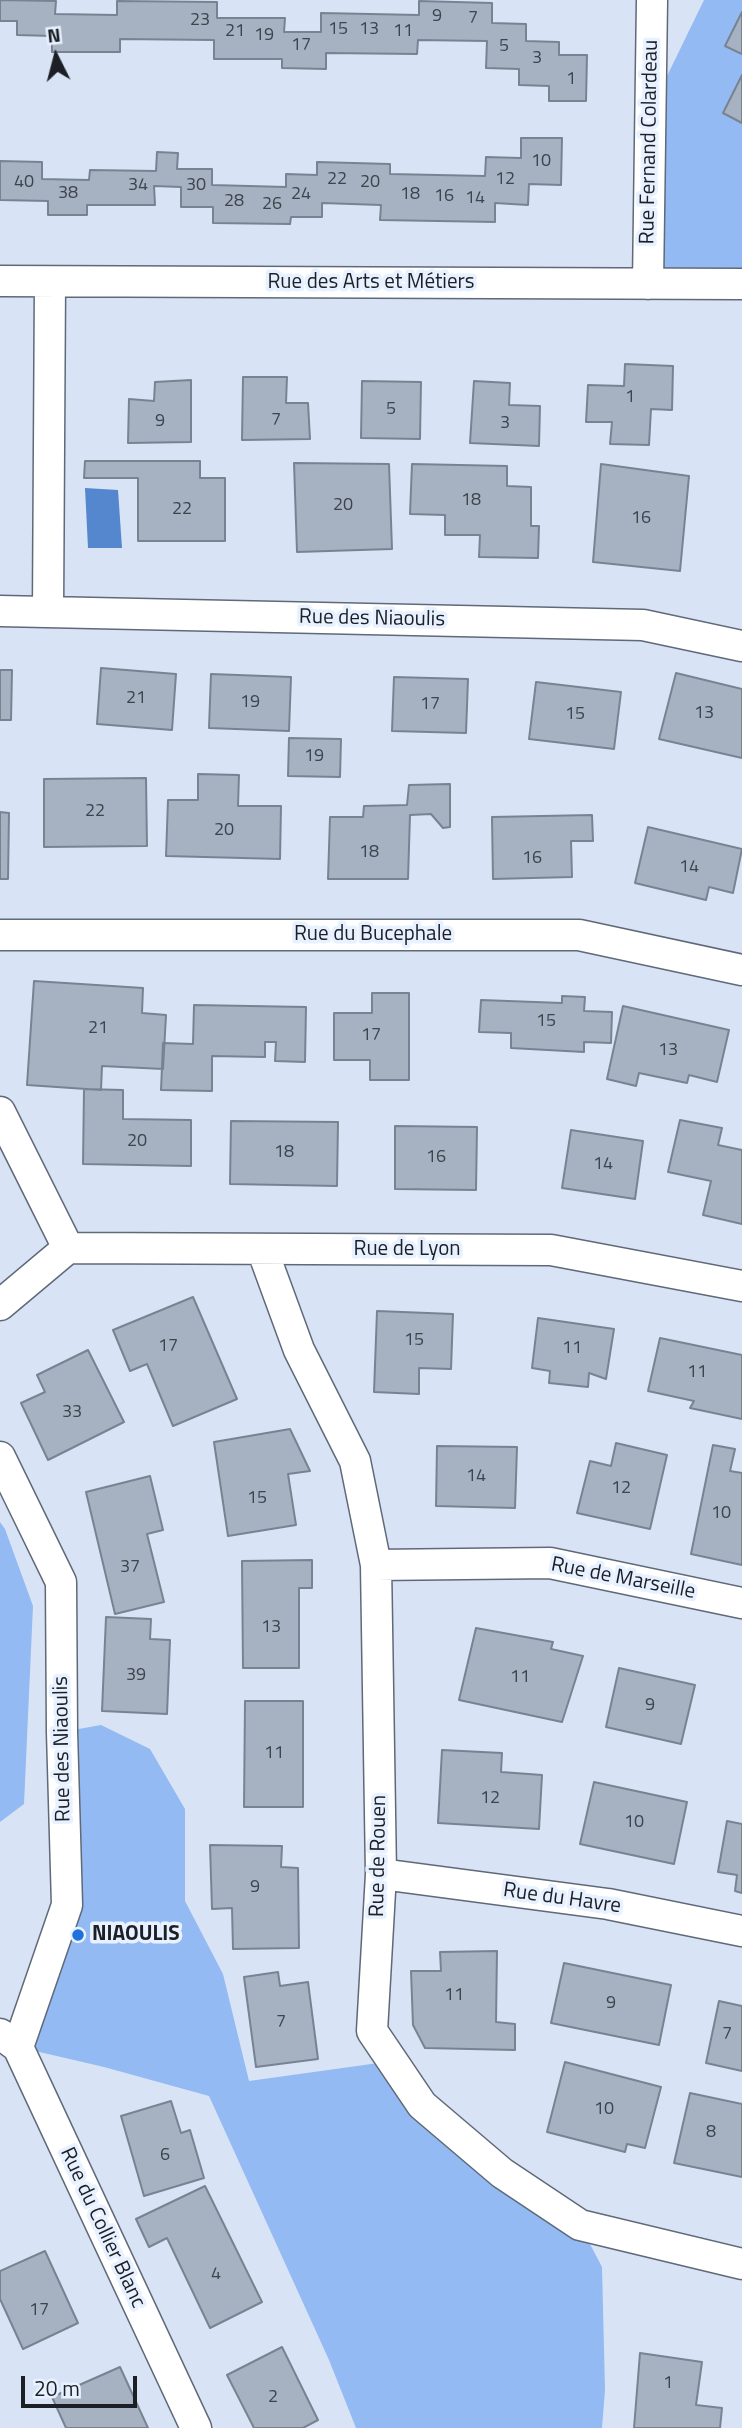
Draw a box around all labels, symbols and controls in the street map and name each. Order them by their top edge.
house number: 9 [432,6,442,28]
house number: 7 [468,8,478,30]
house number: 23 [190,10,210,32]
house number: 15 [328,19,348,41]
house number: 13 [359,19,379,41]
text: N [46,20,62,50]
north arrow [21,21,91,91]
house number: 21 [225,21,245,43]
house number: 11 [393,21,413,43]
house number: 19 [254,25,274,47]
house number: 17 [291,35,311,57]
house number: 5 [499,36,509,58]
street label: Rue Fernand Colardeau [636,39,664,245]
house number: 3 [532,48,542,70]
house number: 1 [566,69,576,91]
house number: 10 [531,151,551,173]
house number: 22 [327,169,347,191]
house number: 12 [495,169,515,191]
house number: 40 [14,172,34,194]
house number: 20 [360,172,380,194]
house number: 34 [128,175,148,197]
house number: 30 [186,175,206,197]
house number: 38 [58,183,78,205]
house number: 24 [291,184,311,206]
house number: 18 [400,184,420,206]
house number: 16 [434,186,454,208]
house number: 14 [465,188,485,210]
house number: 28 [224,191,244,213]
house number: 26 [262,194,282,216]
street label: Rue des Arts et Métiers [267,270,475,296]
house number: 1 [625,387,635,409]
house number: 5 [386,399,396,421]
house number: 7 [271,410,281,432]
house number: 9 [155,411,165,433]
house number: 3 [500,413,510,435]
house number: 18 [461,490,481,512]
house number: 20 [333,495,353,517]
house number: 22 [172,499,192,521]
house number: 16 [631,508,651,530]
street label: Rue des Niaoulis [299,605,445,633]
house number: 21 [126,688,146,710]
house number: 19 [240,692,260,714]
house number: 17 [420,694,440,716]
house number: 13 [694,703,714,725]
house number: 15 [565,704,585,726]
house number: 19 [304,746,324,768]
house number: 22 [85,801,105,823]
house number: 20 [214,820,234,842]
house number: 18 [359,842,379,864]
house number: 16 [522,848,542,870]
house number: 14 [679,857,699,879]
street label: Rue du Bucephale [294,922,452,948]
house number: 15 [536,1011,556,1033]
house number: 21 [88,1018,108,1040]
house number: 17 [361,1025,381,1047]
house number: 13 [658,1040,678,1062]
house number: 20 [127,1131,147,1153]
house number: 18 [274,1142,294,1164]
house number: 16 [426,1147,446,1169]
house number: 14 [593,1154,613,1176]
street label: Rue de Lyon [354,1237,460,1263]
house number: 15 [404,1330,424,1352]
house number: 17 [158,1336,178,1358]
house number: 11 [562,1338,582,1360]
house number: 11 [687,1362,707,1384]
house number: 33 [62,1402,82,1424]
house number: 14 [466,1466,486,1488]
house number: 12 [611,1478,631,1500]
house number: 15 [247,1488,267,1510]
house number: 10 [711,1503,731,1525]
street label: Rue de Marseille [549,1553,697,1605]
house number: 37 [120,1557,140,1579]
house number: 13 [261,1617,281,1639]
house number: 39 [126,1665,146,1687]
house number: 11 [510,1667,530,1689]
street label: Rue des Niaoulis [49,1676,77,1822]
house number: 9 [645,1695,655,1717]
house number: 11 [264,1743,284,1765]
house number: 12 [480,1788,500,1810]
street label: Rue de Rouen [365,1795,393,1917]
house number: 10 [624,1812,644,1834]
house number: 9 [250,1877,260,1899]
street label: Rue du Havre [502,1878,622,1920]
place label: NIAOULIS [92,1922,180,1948]
marker: NIAOULIS [70,1927,86,1943]
house number: 11 [444,1985,464,2007]
house number: 9 [606,1993,616,2015]
house number: 7 [276,2012,286,2034]
house number: 7 [722,2024,732,2046]
house number: 10 [594,2099,614,2121]
house number: 8 [706,2122,716,2144]
street label: Rue du Collier Blanc [54,2144,150,2312]
house number: 6 [160,2145,170,2167]
house number: 4 [211,2264,221,2286]
house number: 17 [29,2300,49,2322]
scale bar [24,2362,140,2406]
text: 20 m [34,2372,80,2404]
house number: 1 [663,2373,673,2395]
house number: 2 [268,2387,278,2409]

